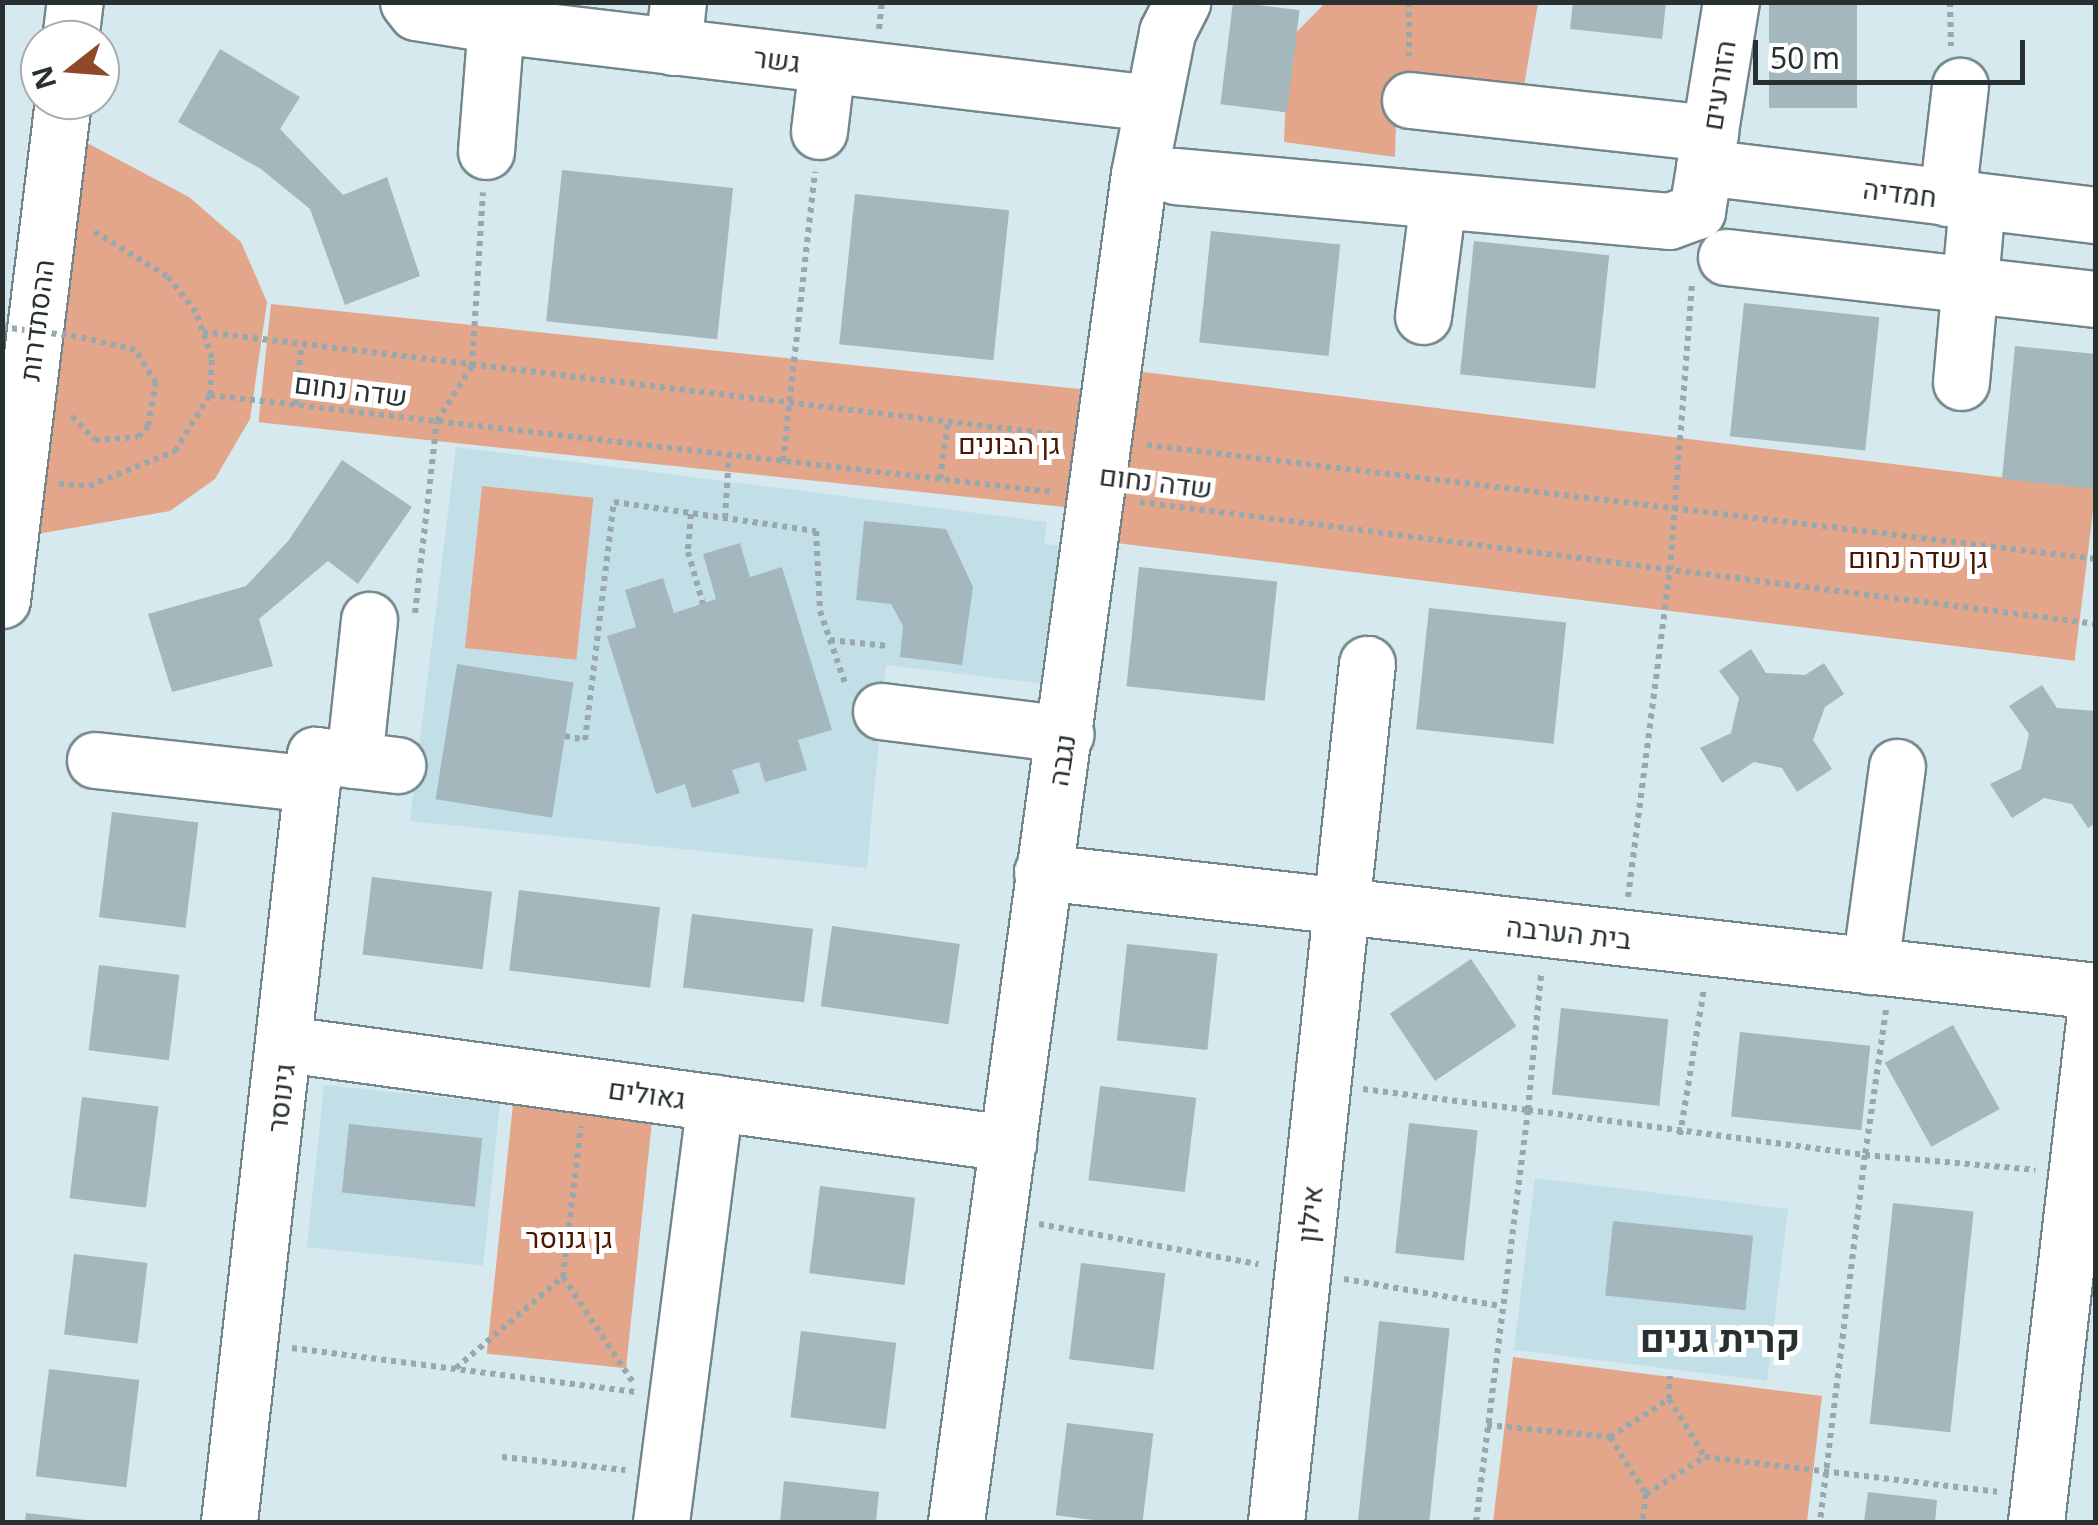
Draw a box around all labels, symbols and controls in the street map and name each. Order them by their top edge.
north arrow [20,20,120,120]
scale bar [1758,20,2030,82]
text: 50 m [1770,37,1840,78]
street label: הזורעים [1694,38,1742,132]
street label: גשר [752,39,802,79]
text: N [22,62,65,95]
street label: חמדיה [1861,171,1939,213]
street label: ההסתדרות [12,257,60,383]
street label: שדה נחום [293,365,409,413]
park label: גן הבונים [958,426,1060,460]
street label: שדה נחום [1098,457,1214,505]
park label: גן שדה נחום [1848,540,1988,574]
street label: נגבה [1040,732,1082,788]
street label: בית הערבה [1505,909,1633,955]
street label: גינוסר [259,1062,301,1134]
street label: גאולים [606,1071,688,1115]
street label: אילון [1289,1184,1329,1244]
park label: גן גנוסר [526,1220,612,1254]
district label: קרית גנים [1640,1315,1800,1361]

